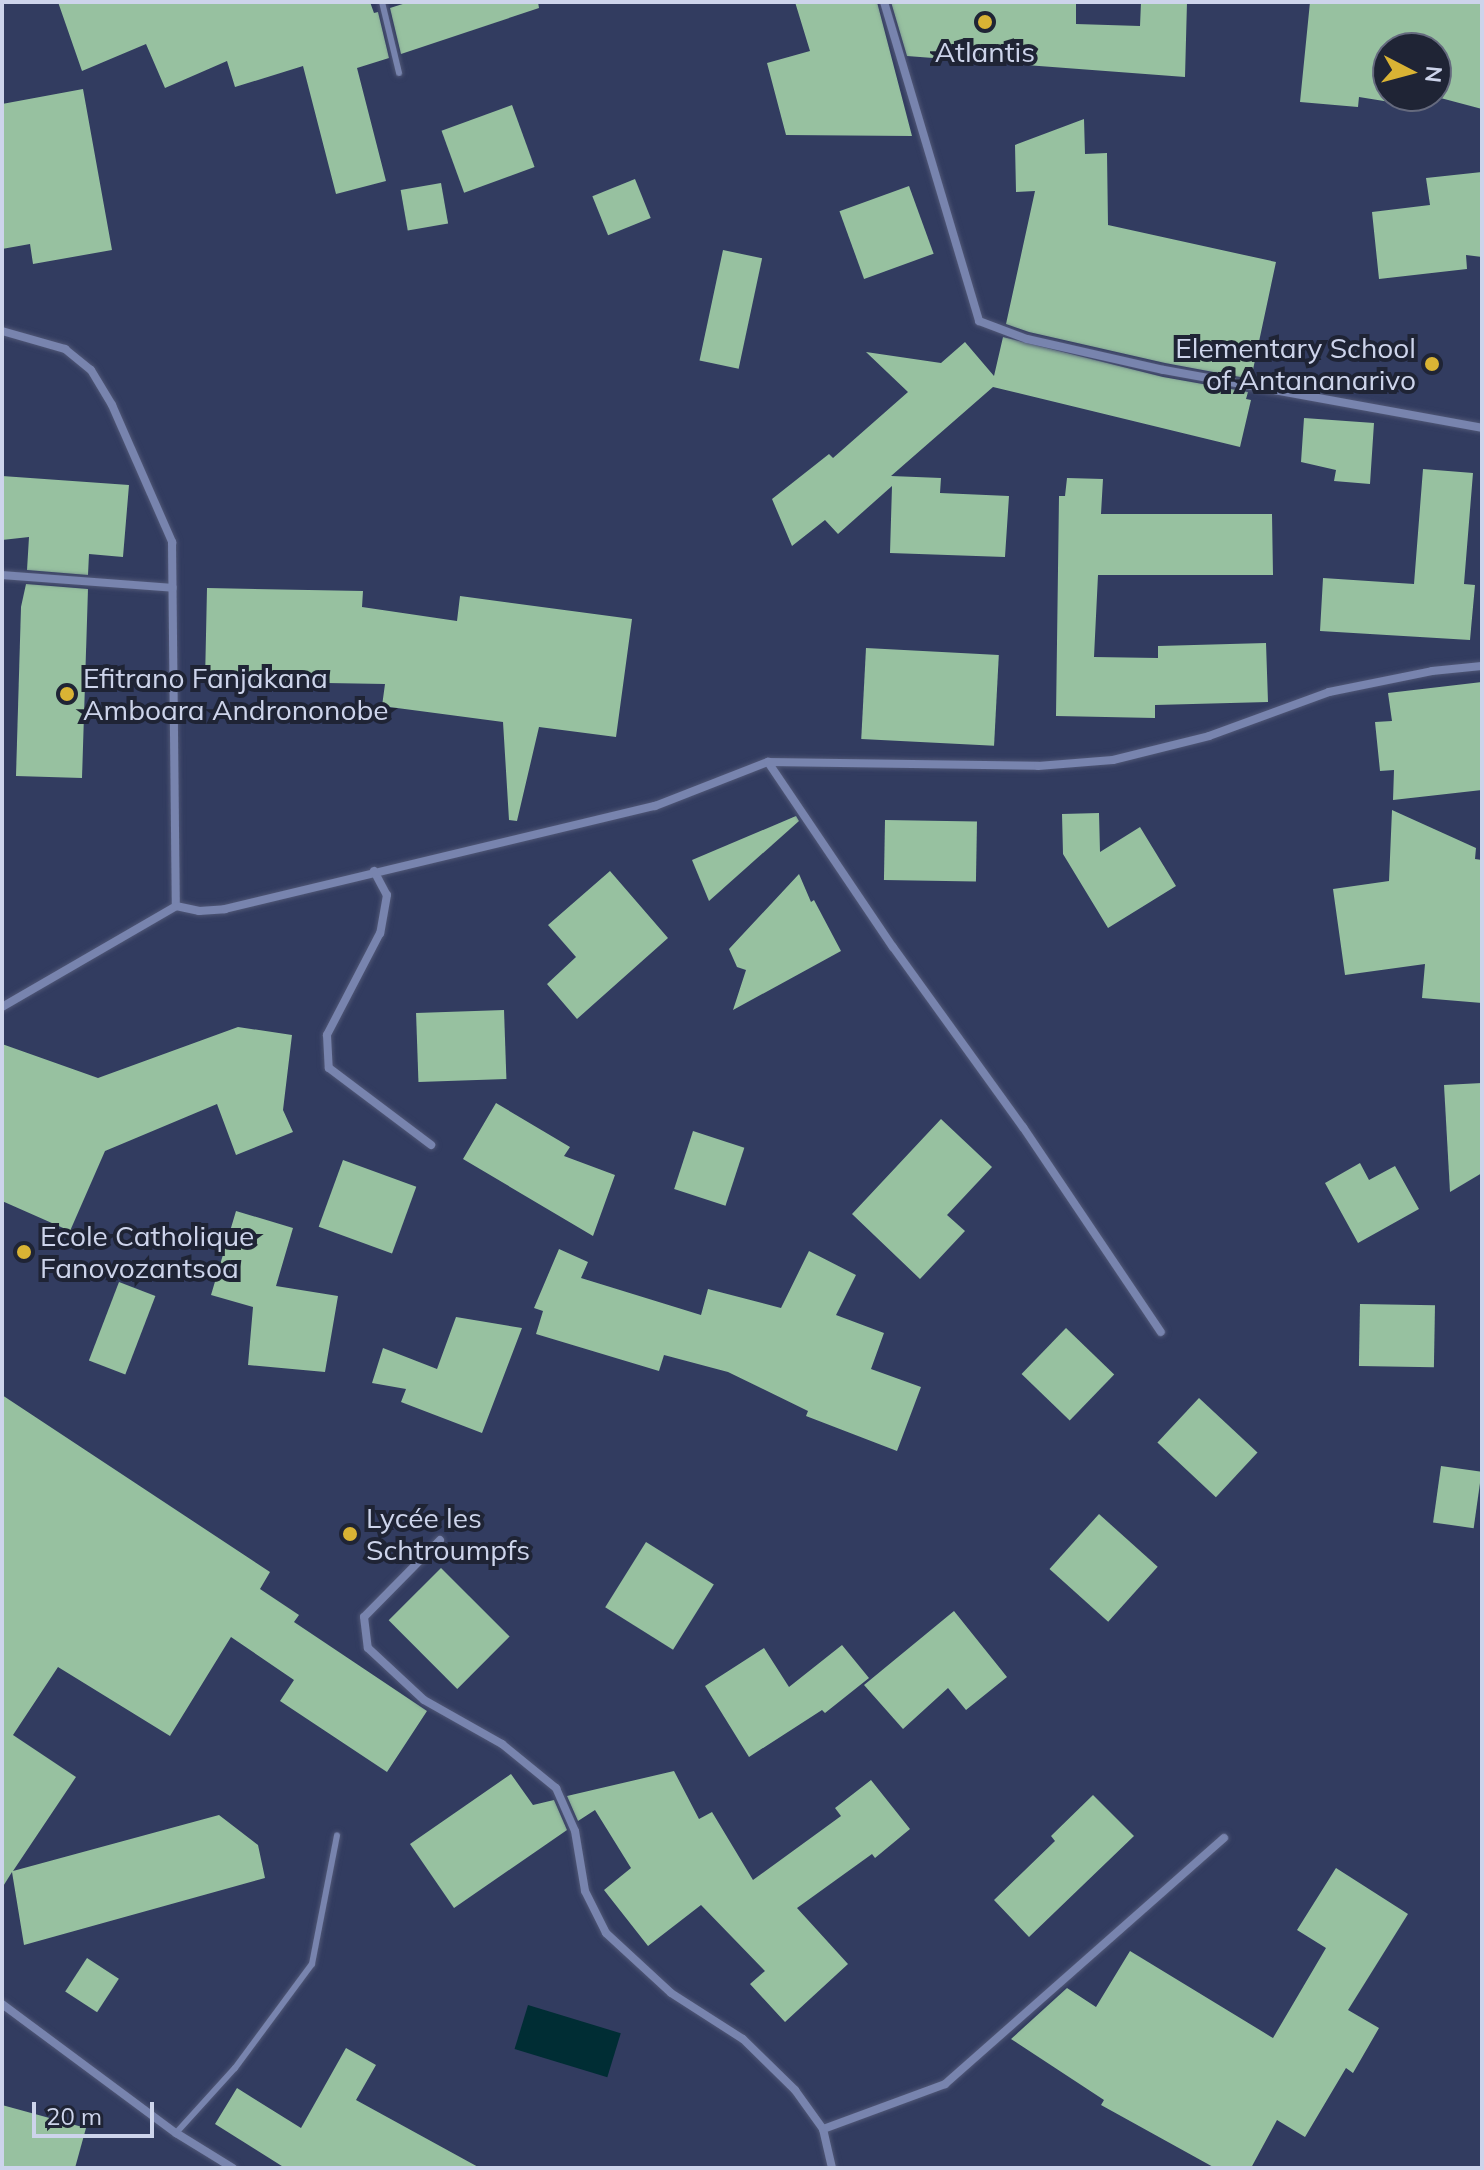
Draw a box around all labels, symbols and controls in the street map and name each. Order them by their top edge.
marker: Atlantis [976,13,994,31]
north arrow [1372,32,1452,112]
place label: Atlantis [935,35,1035,69]
text: N [1419,65,1449,84]
place label: Elementary School of Antananarivo [1175,331,1416,397]
marker: Elementary School of Antananarivo [1423,355,1441,373]
place label: Efitrano Fanjakana Amboara Andrononobe [83,661,388,727]
marker: Efitrano Fanjakana Amboara Andrononobe [58,685,76,703]
place label: Ecole Catholique Fanovozantsoa [40,1219,254,1285]
marker: Ecole Catholique Fanovozantsoa [15,1243,33,1261]
place label: Lycée les Schtroumpfs [366,1501,530,1567]
marker: Lycée les Schtroumpfs [341,1525,359,1543]
scale bar [36,2086,158,2136]
text: 20 m [46,2101,102,2131]

